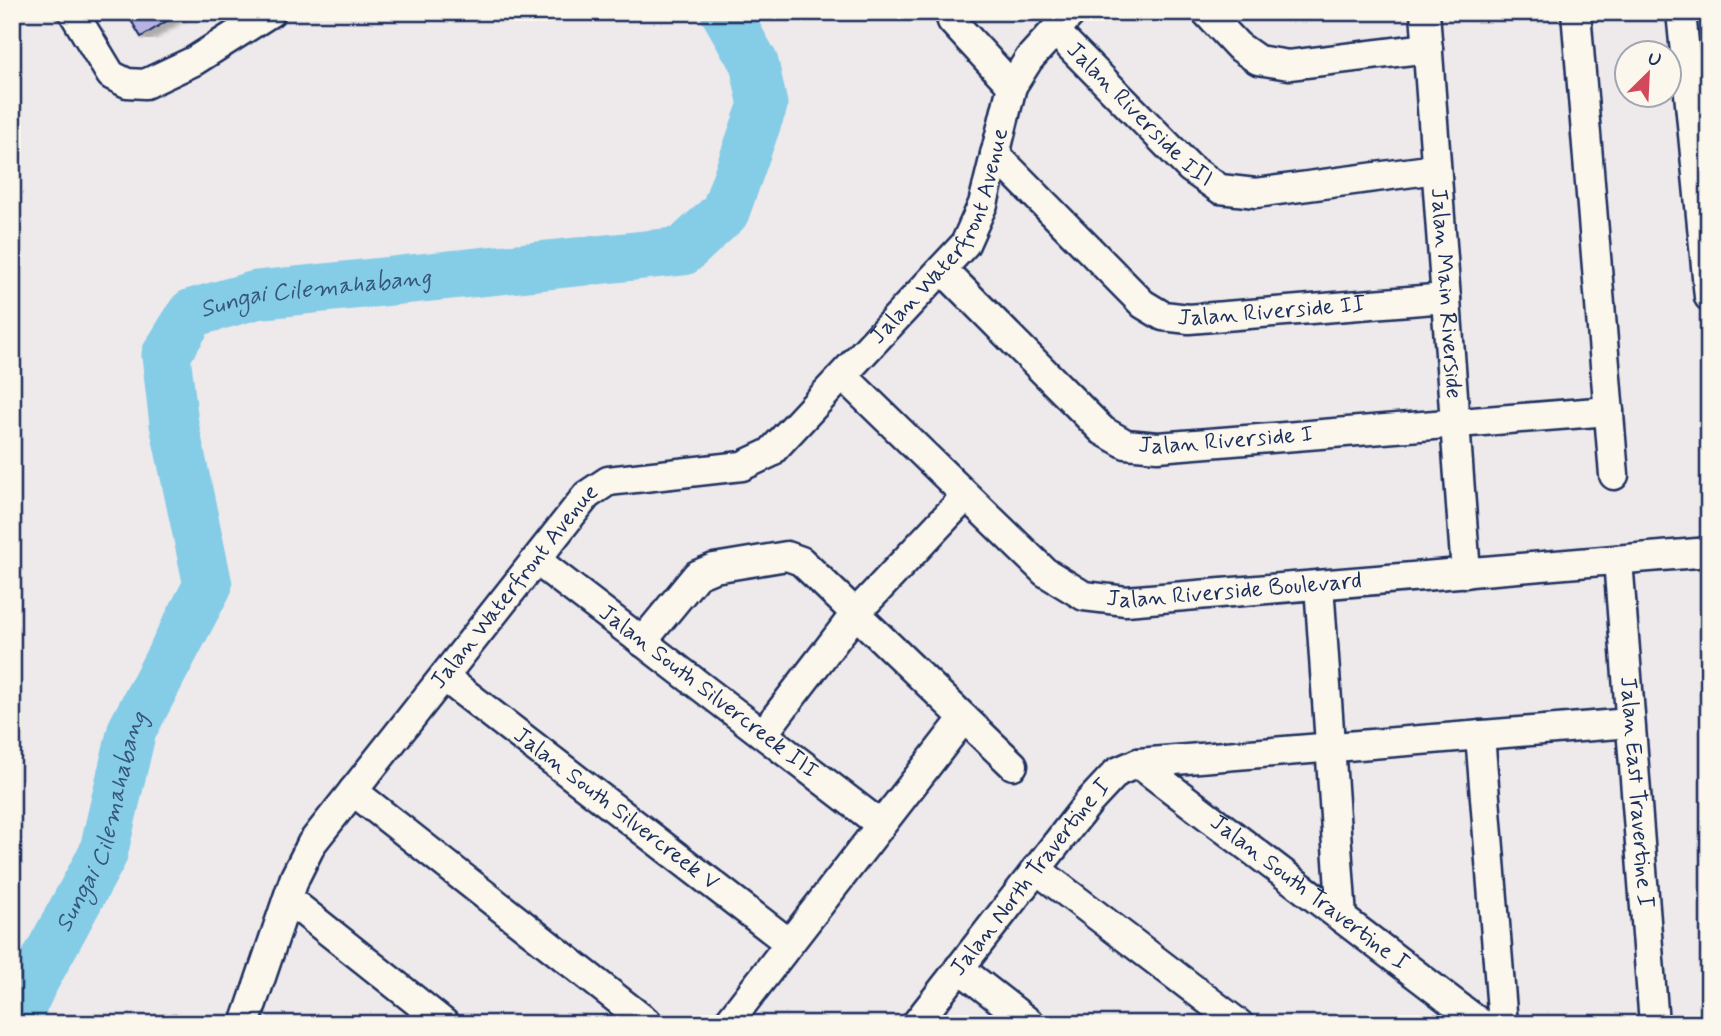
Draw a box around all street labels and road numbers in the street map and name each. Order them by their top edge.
street label: Jalan Riverside III [1059,36,1219,194]
street label: Jalan Waterfront Avenue [864,125,1016,351]
street label: Jalan Main Riverside [1423,187,1468,400]
street label: Jalan Riverside II [1176,290,1367,334]
street label: Jalan Riverside I [1137,420,1314,462]
street label: Jalan Waterfront Avenue [424,477,604,696]
street label: Jalan Riverside Boulevard [1105,566,1363,617]
street label: Jalan South Silvercreek III [592,598,824,786]
street label: Jalan East Travertine I [1612,675,1660,909]
street label: Jalan South Silvercreek V [507,721,725,898]
street label: Jalan North Travertine I [944,773,1118,983]
street label: Jalan South Travertine I [1204,808,1415,979]

